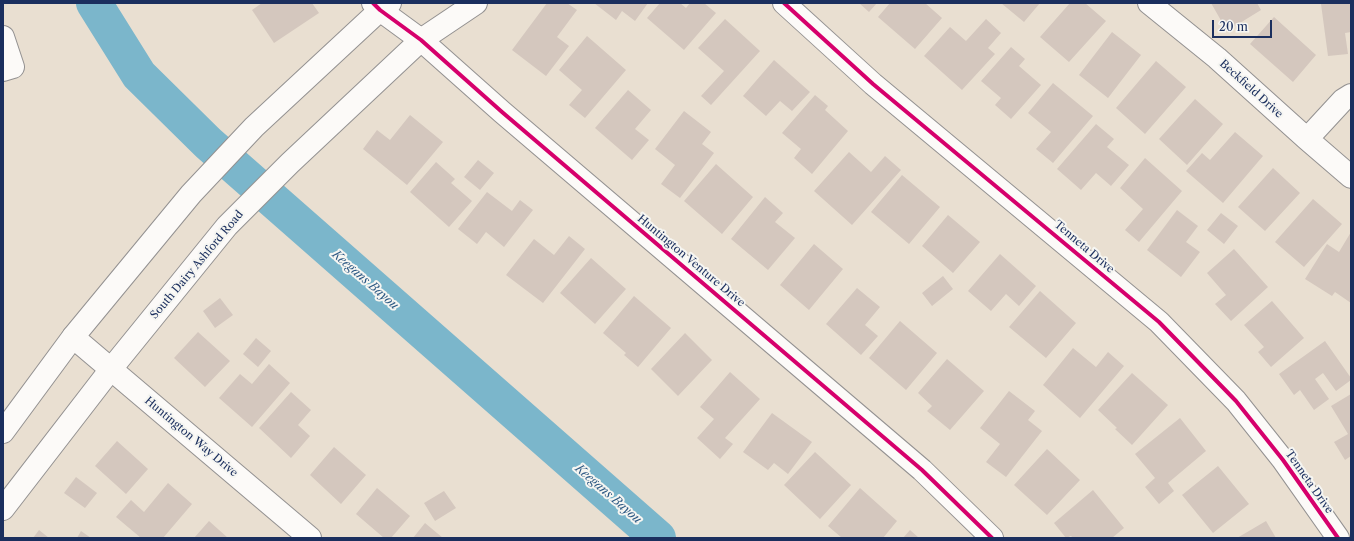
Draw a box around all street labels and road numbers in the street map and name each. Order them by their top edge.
street label: Beckfield Drive [1217,57,1285,121]
street label: South Dairy Ashford Road [148,208,246,322]
street label: Huntington Venture Drive [635,212,747,310]
street label: Tenneta Drive [1051,218,1117,276]
street label: Huntington Way Drive [142,394,240,480]
street label: Tenneta Drive [1282,448,1336,516]

